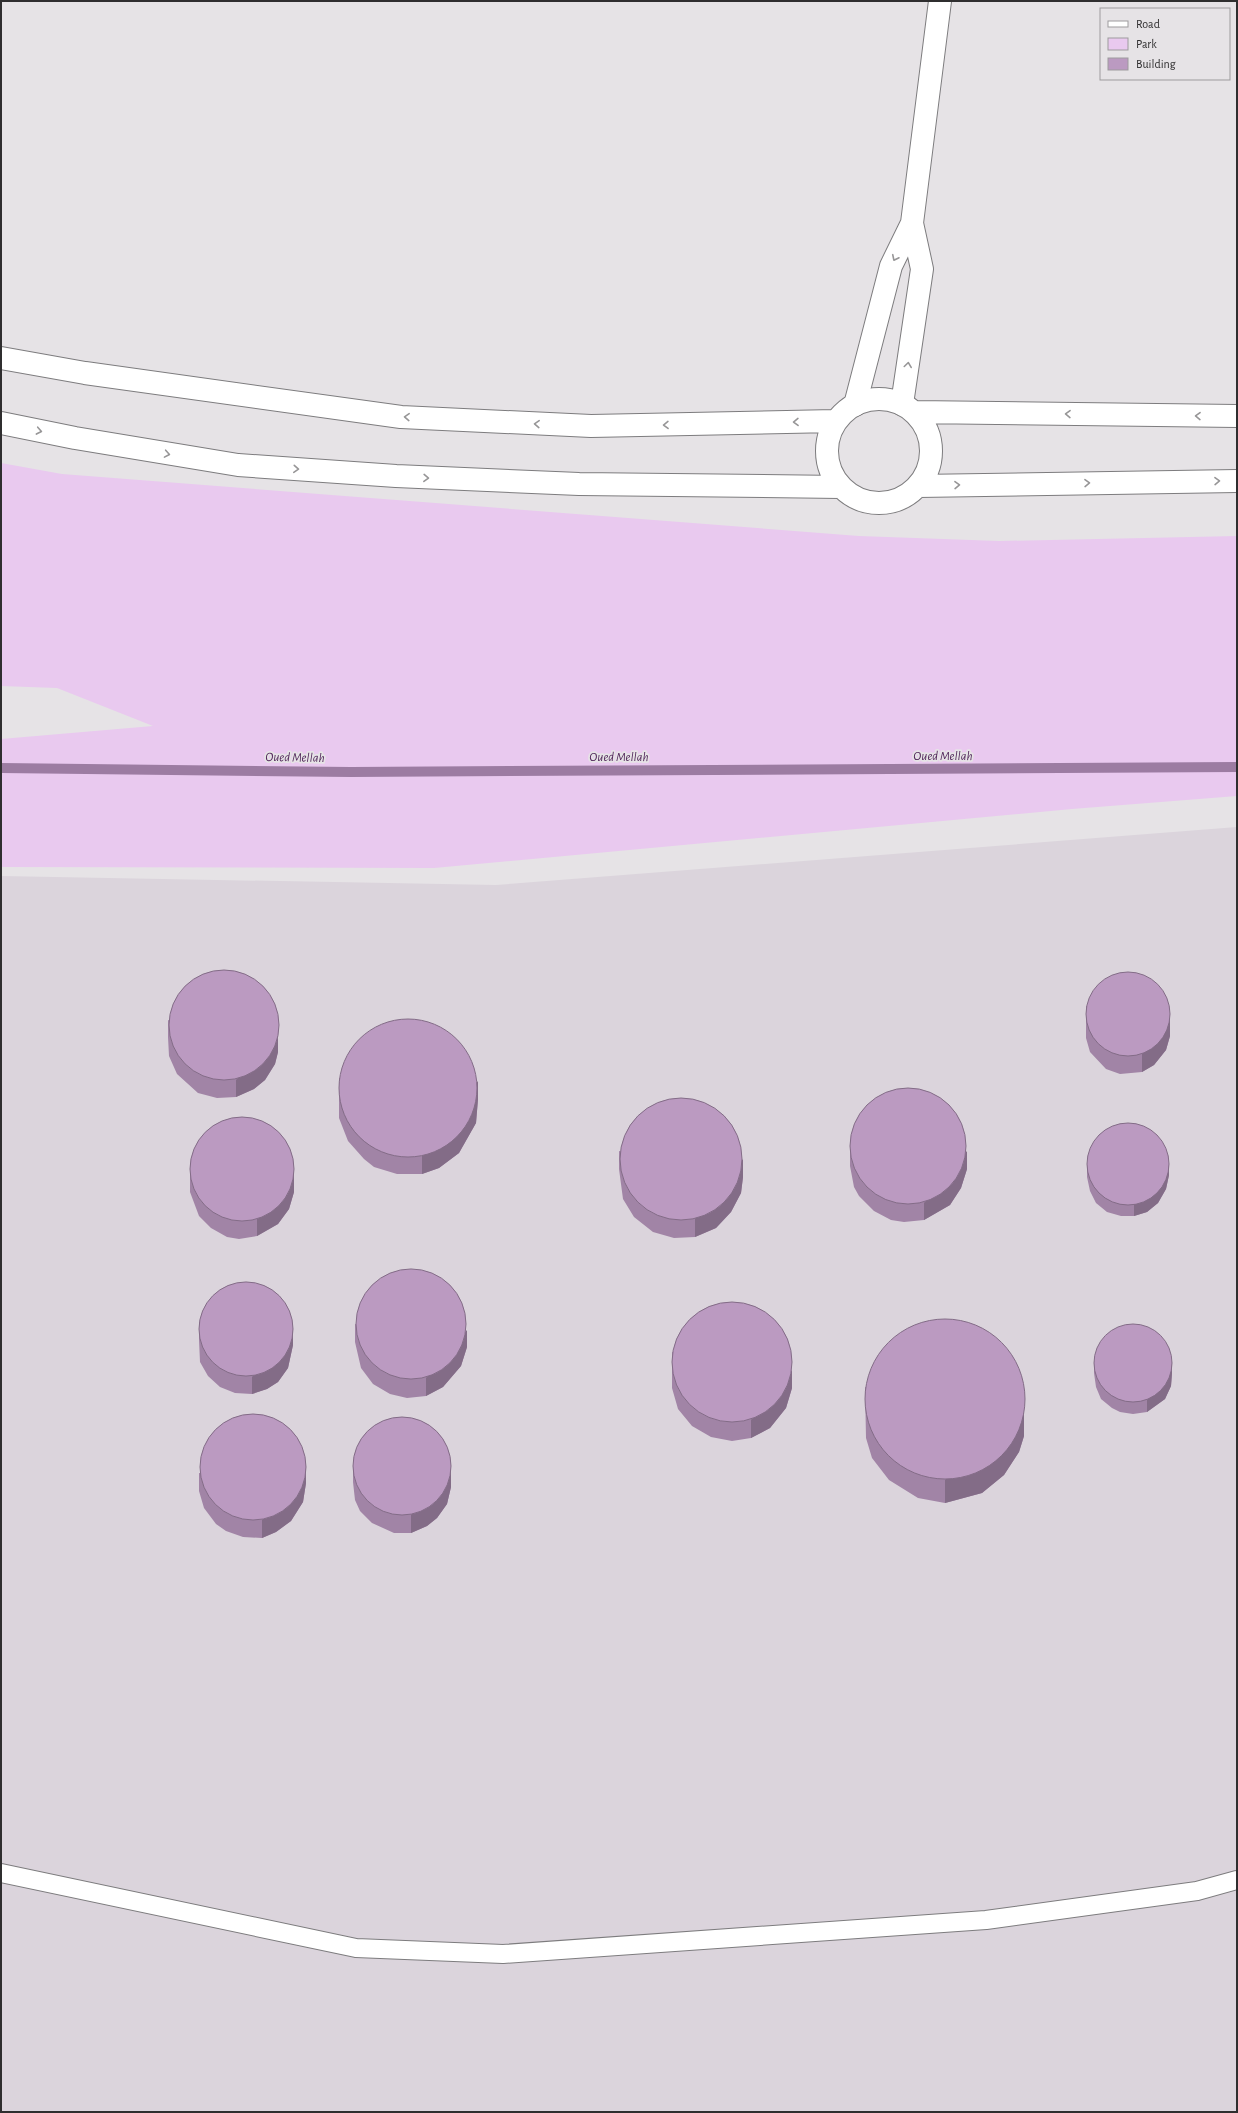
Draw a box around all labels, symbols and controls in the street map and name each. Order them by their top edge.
legend [1100,8,1230,80]
text: Road [1136,18,1160,30]
text: Park [1136,38,1157,50]
text: Building [1136,58,1176,70]
one-way arrow [892,254,900,261]
one-way arrow [903,362,912,368]
one-way arrow [1065,410,1071,418]
one-way arrow [1195,411,1201,420]
one-way arrow [404,413,410,421]
one-way arrow [793,418,799,426]
one-way arrow [534,419,540,428]
one-way arrow [663,421,669,429]
one-way arrow [36,426,42,435]
one-way arrow [164,449,170,457]
one-way arrow [293,465,299,474]
one-way arrow [423,473,429,482]
one-way arrow [1214,477,1220,485]
one-way arrow [1084,479,1090,487]
one-way arrow [954,481,960,489]
water label: Oued Mellah [913,750,973,763]
water label: Oued Mellah [265,751,325,765]
water label: Oued Mellah [589,751,649,764]

